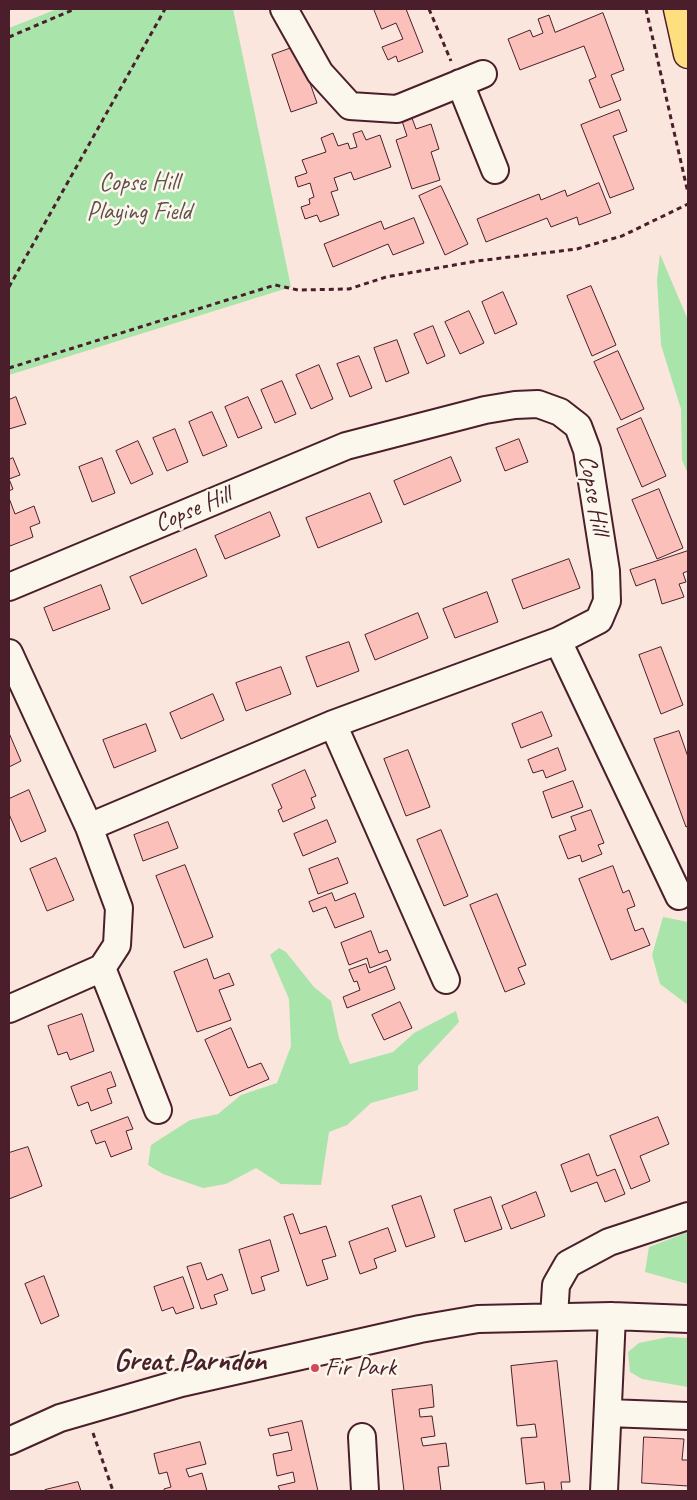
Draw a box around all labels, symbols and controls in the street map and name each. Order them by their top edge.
park label: Copse Hill Playing Field [87,168,191,227]
street label: Copse Hill [571,453,615,537]
street label: Copse Hill [150,481,236,539]
district label: Great Parndon [114,1344,266,1380]
place label: Fir Park [325,1353,396,1383]
marker: Fir Park [309,1362,321,1374]

